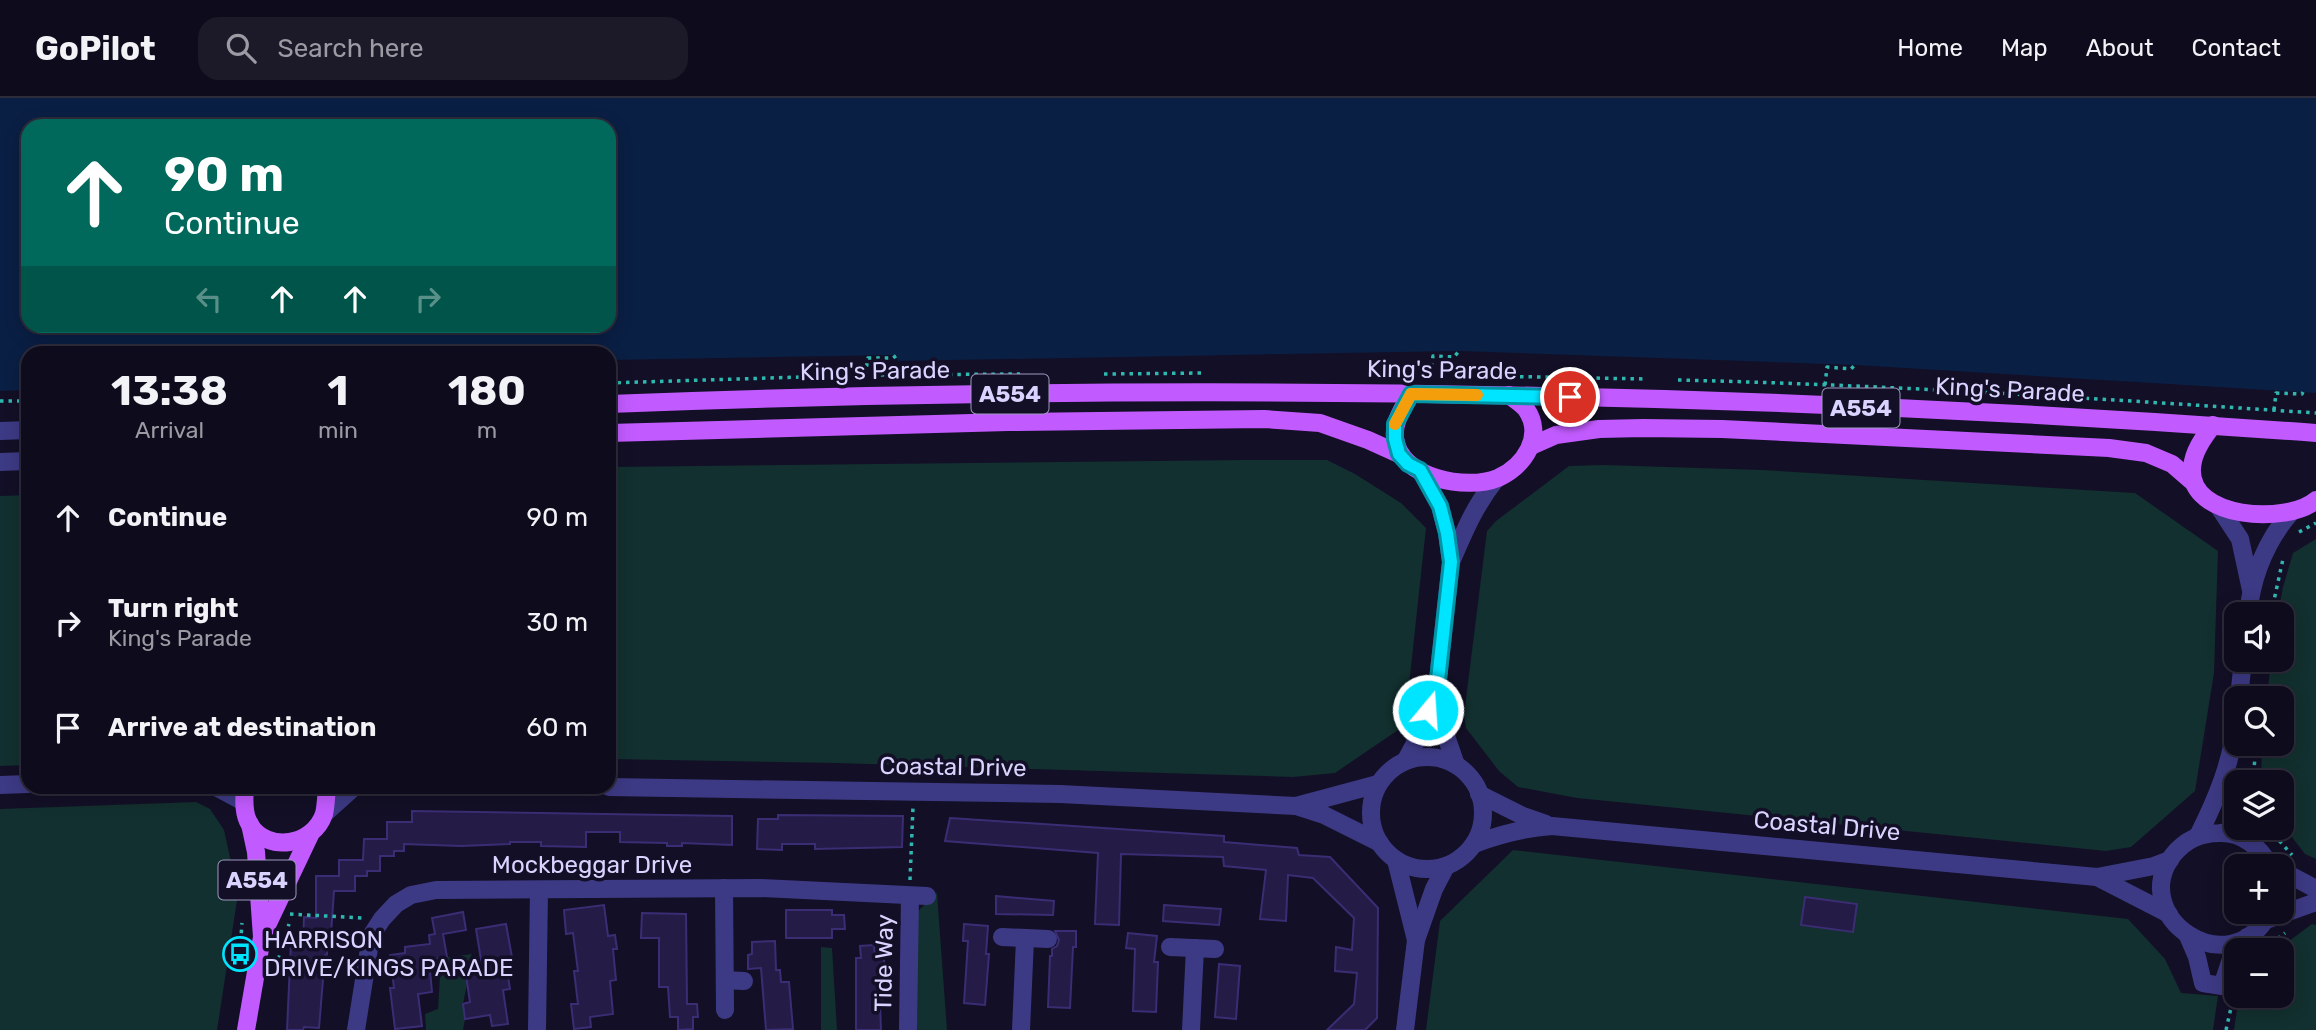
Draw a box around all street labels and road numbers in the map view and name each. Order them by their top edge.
street label: King's Parade [1367,355,1517,385]
street label: King's Parade [800,356,950,386]
street label: King's Parade [1934,372,2086,408]
road number: A554 [972,374,1048,414]
road number: A554 [1822,388,1899,428]
street label: Coastal Drive [879,752,1027,782]
street label: Coastal Drive [1752,806,1902,846]
street label: Mockbeggar Drive [492,851,692,879]
road number: A554 [218,860,296,900]
street label: Tide Way [869,914,899,1012]

